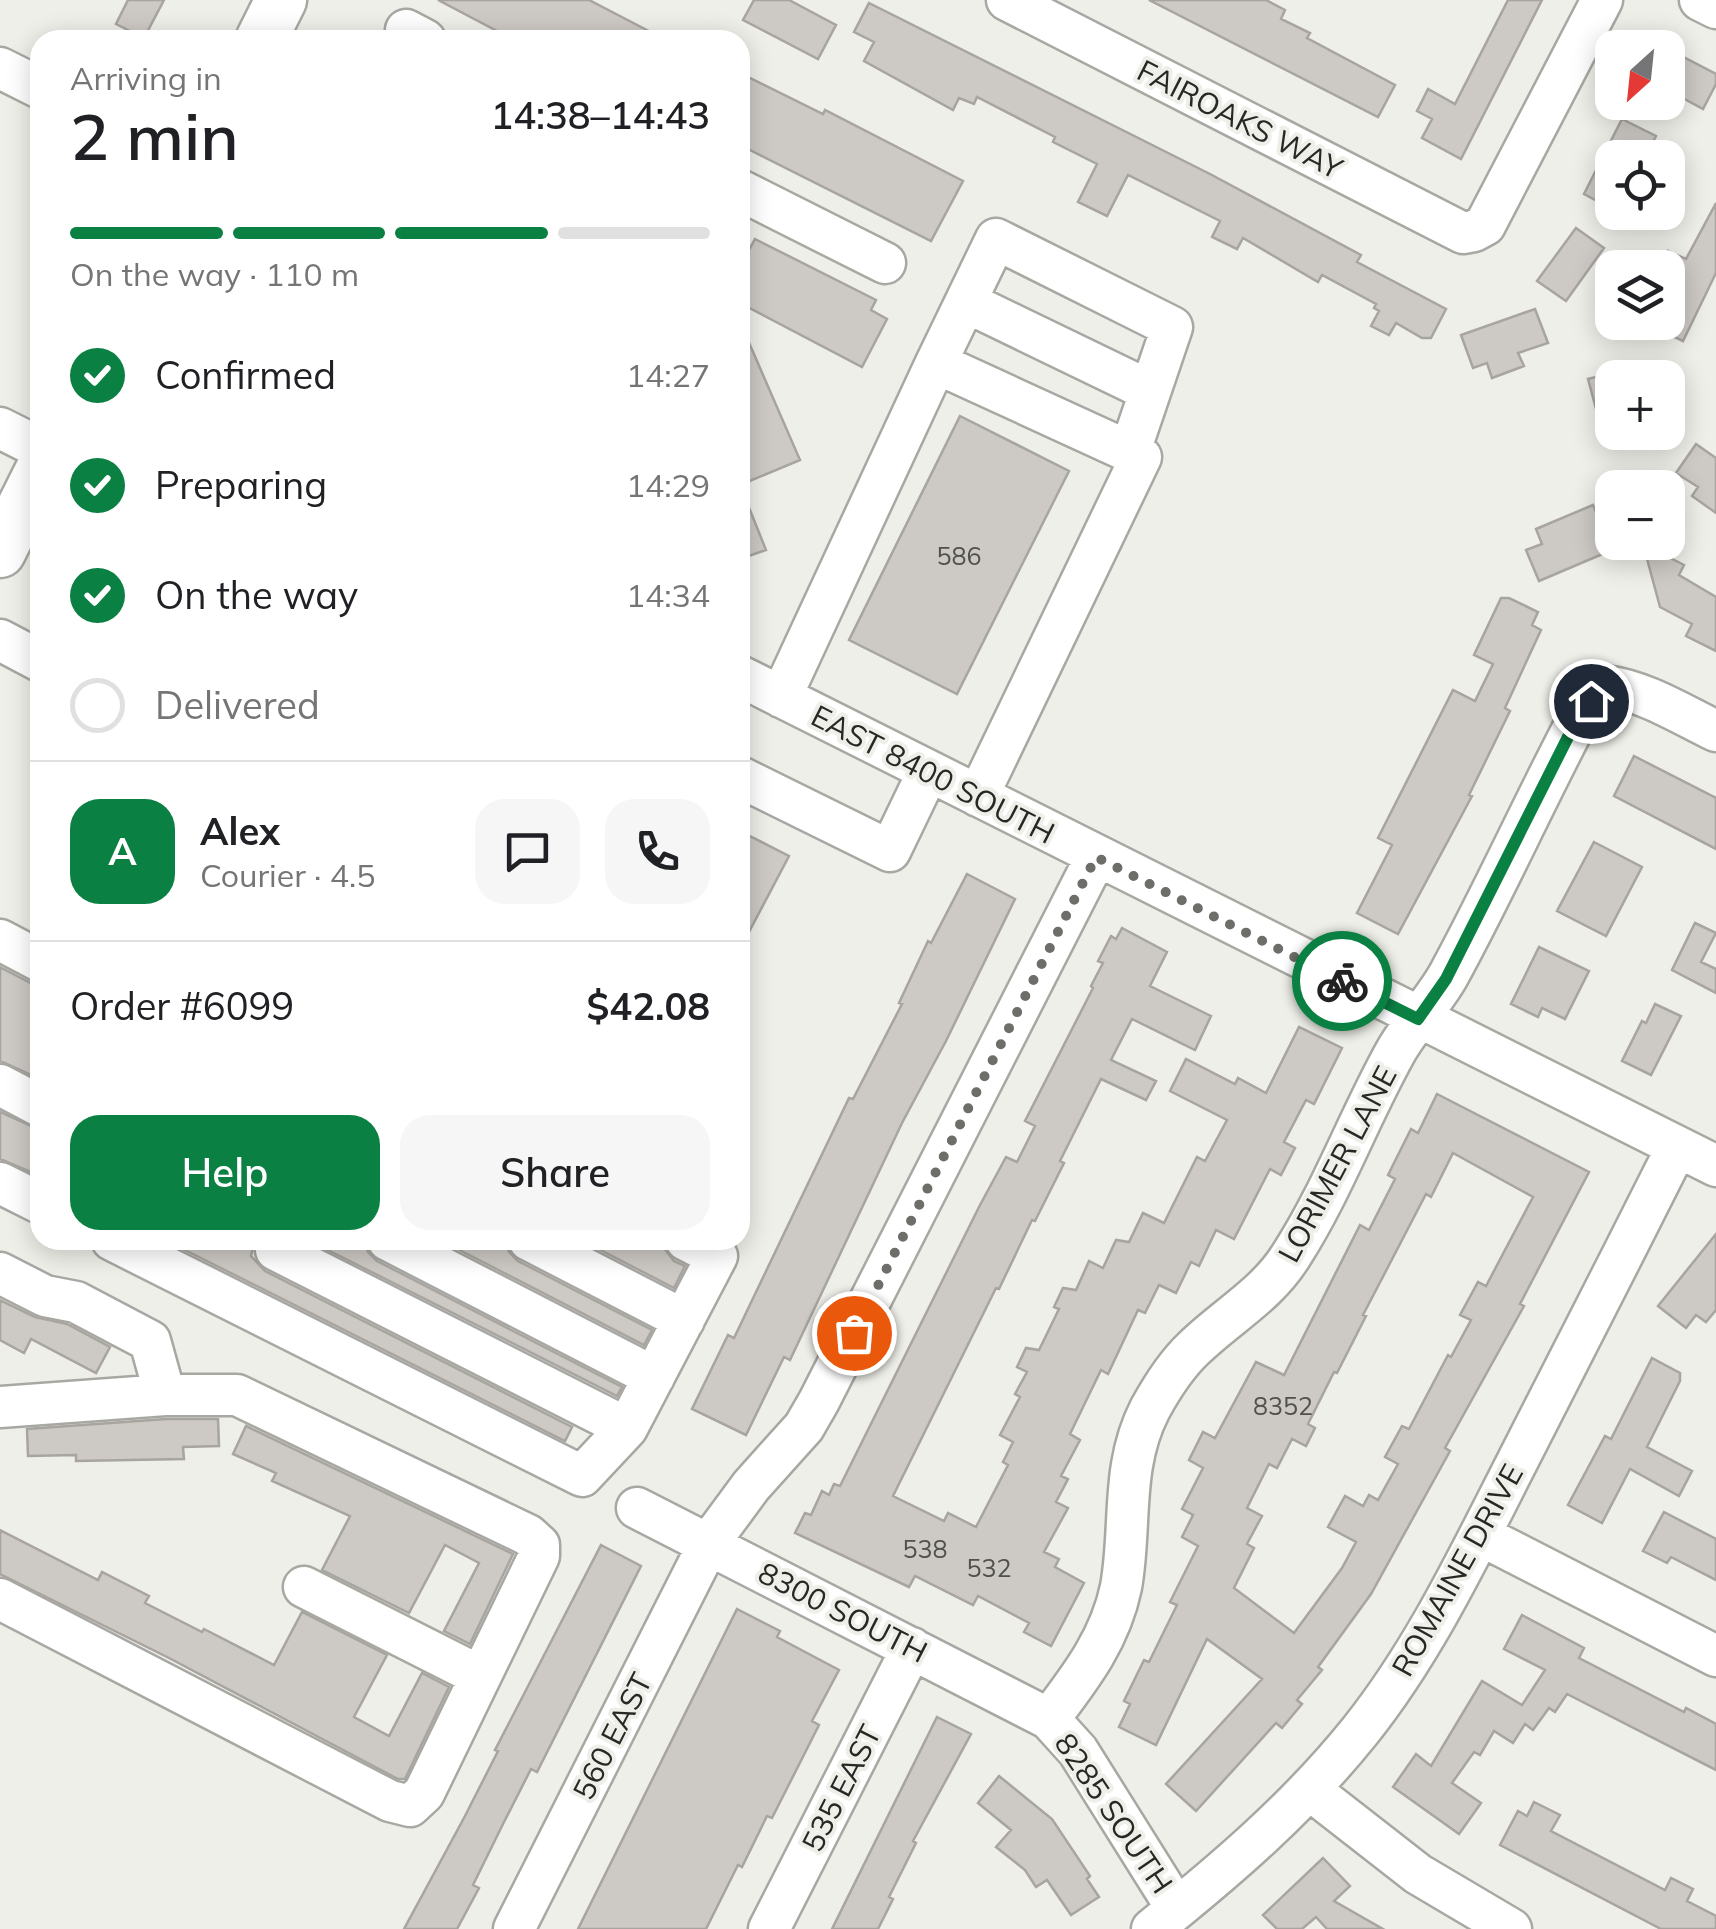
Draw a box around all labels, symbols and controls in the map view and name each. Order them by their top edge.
north arrow [1595,30,1685,120]
map controls [1595,30,1685,560]
street label: FAIROAKS WAY [1131,51,1350,187]
text: Arriving in [70,58,222,98]
text: 14:38–14:43 [490,91,710,139]
text: 2 min [70,95,239,176]
button: locate [1595,140,1685,230]
button: layers [1595,250,1685,340]
text: On the way · 110 m [70,254,359,294]
icon: check [70,348,125,403]
text: Confirmed [155,351,336,399]
text: 14:27 [626,355,710,395]
button: + [1595,360,1685,450]
icon: check [70,458,125,513]
text: Preparing [155,461,327,509]
text: 14:29 [626,465,710,505]
button: − [1595,470,1685,560]
house number: 586 [936,540,982,571]
icon: check [70,568,125,623]
text: On the way [155,571,358,619]
text: 14:34 [626,575,710,615]
pin [1549,659,1634,744]
icon: home [1564,674,1619,729]
text: Delivered [155,681,320,729]
street label: EAST 8400 SOUTH [805,696,1061,852]
button: chat [475,799,580,904]
button: phone [605,799,710,904]
text: Alex [200,807,280,855]
text: A [108,827,137,875]
text: Courier · 4.5 [200,855,376,895]
courier [1292,931,1392,1031]
icon: bike [1315,954,1370,1009]
text: Order #6099 [70,982,294,1030]
text: $42.08 [587,982,710,1030]
street label: LORIMER LANE [1269,1059,1405,1269]
button: Help [70,1115,380,1230]
button: Share [400,1115,710,1230]
pin [812,1291,897,1376]
icon: bag [827,1306,882,1361]
house number: 8352 [1253,1390,1313,1421]
street label: ROMAINE DRIVE [1383,1457,1531,1683]
house number: 538 [902,1533,948,1564]
house number: 532 [966,1552,1012,1583]
street label: 8300 SOUTH [752,1553,934,1671]
street label: 560 EAST [564,1666,660,1806]
street label: 535 EAST [793,1718,889,1858]
street label: 8285 SOUTH [1047,1726,1181,1900]

